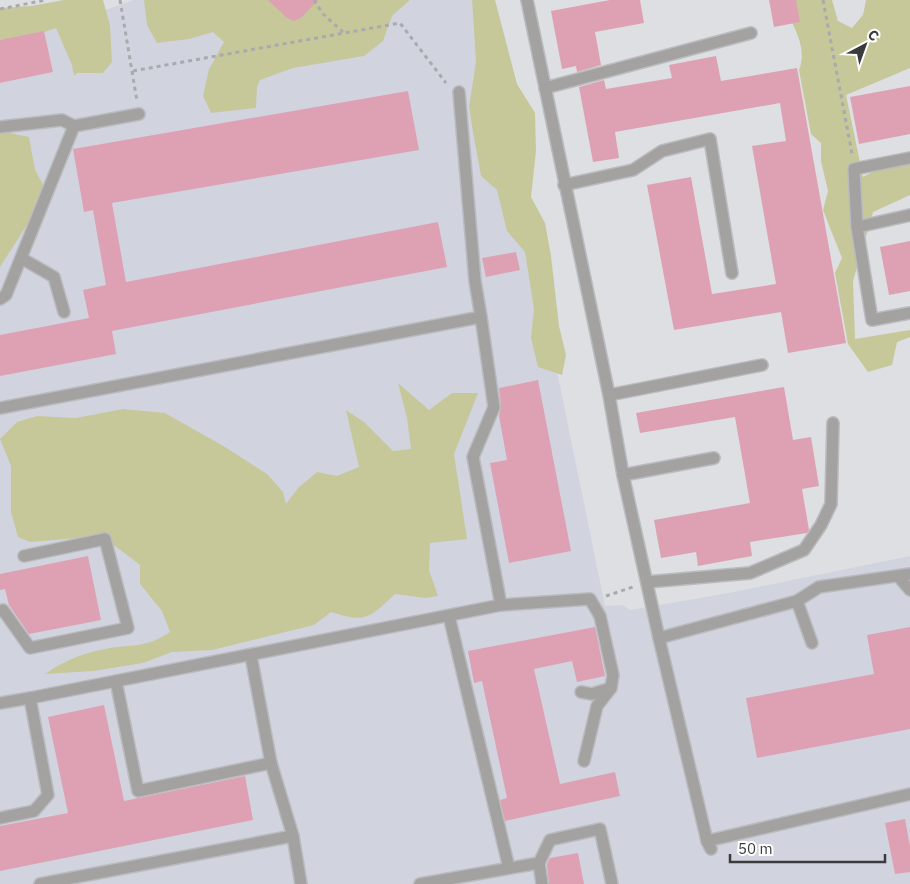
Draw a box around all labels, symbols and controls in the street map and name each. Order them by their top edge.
north arrow [840,20,890,70]
text: С [864,25,883,45]
scale bar [730,832,885,864]
text: 50 m [738,839,773,858]

